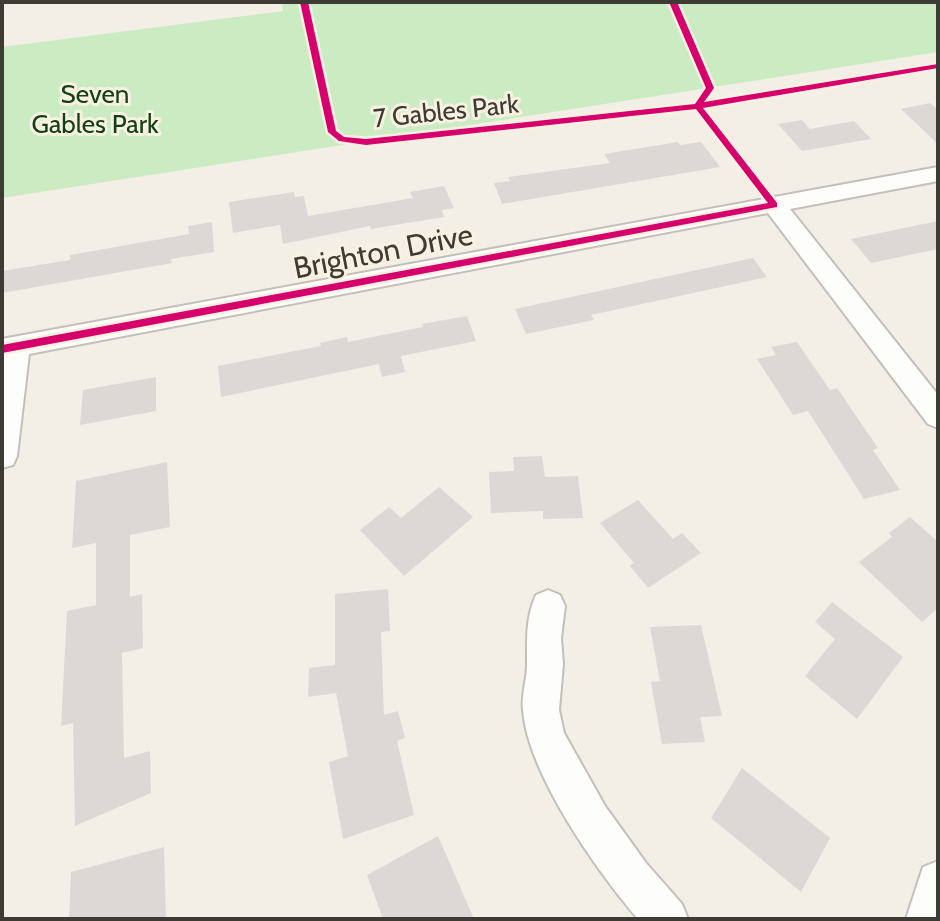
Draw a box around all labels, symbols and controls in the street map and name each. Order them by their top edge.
park label: Seven Gables Park [31,78,159,140]
street label: 7 Gables Park [372,87,521,135]
street label: Brighton Drive [290,215,476,287]

